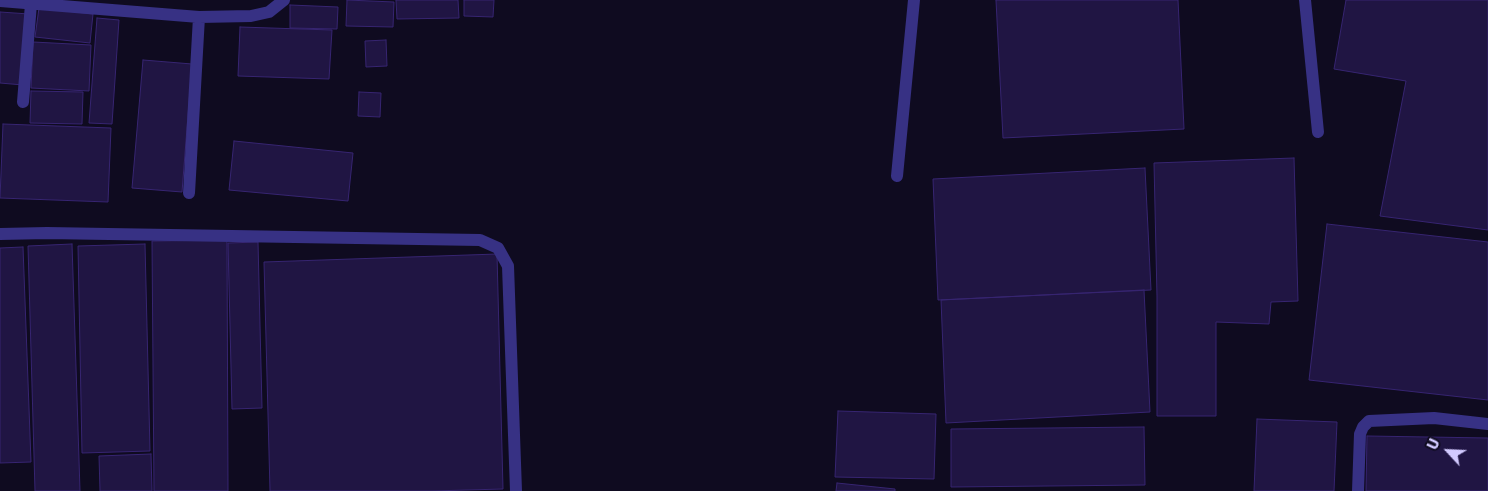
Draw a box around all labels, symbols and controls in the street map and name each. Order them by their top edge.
north arrow [1423,426,1473,476]
text: U [1424,436,1444,453]

